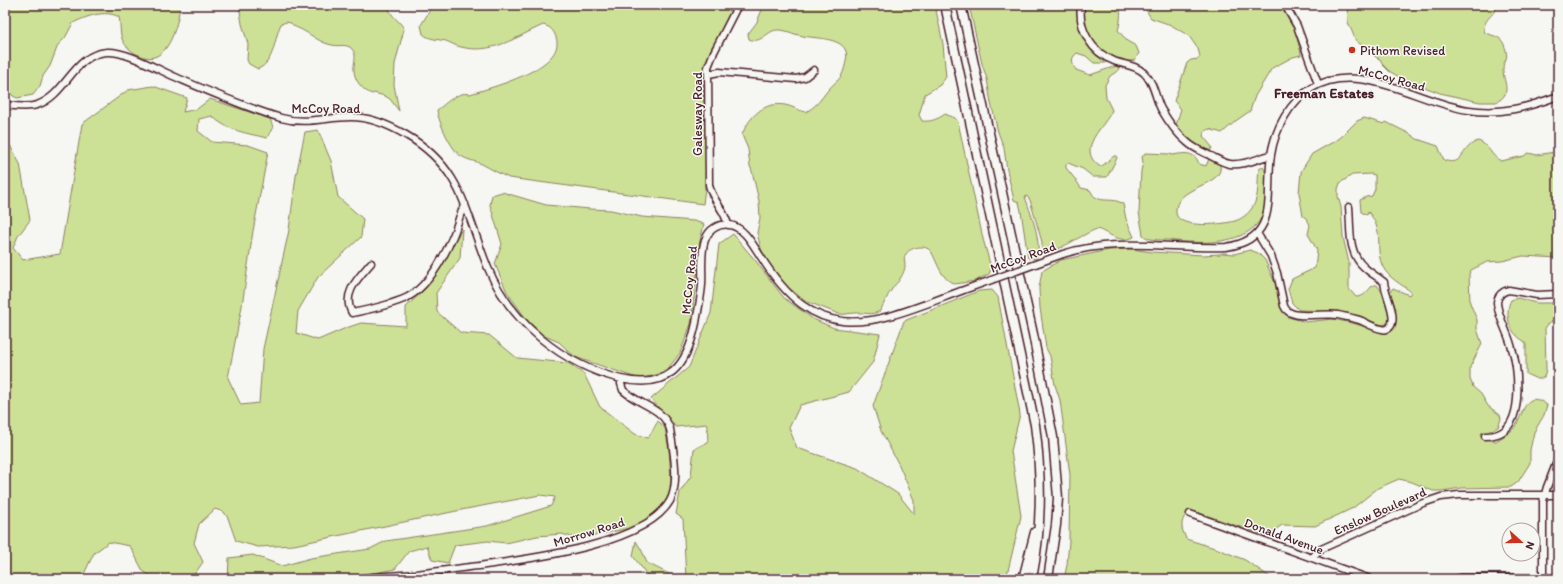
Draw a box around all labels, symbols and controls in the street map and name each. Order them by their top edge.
place label: Pithom Revised [1360,43,1445,58]
marker: Pithom Revised [1347,45,1357,55]
street label: McCoy Road [1357,62,1427,94]
street label: Galesway Road [690,72,705,156]
district label: Freeman Estates [1274,85,1374,102]
street label: McCoy Road [292,101,360,116]
street label: McCoy Road [988,238,1058,276]
street label: McCoy Road [678,245,700,315]
street label: Enslow Boulevard [1332,484,1428,538]
street label: Morrow Road [552,514,626,550]
street label: Donald Avenue [1242,515,1326,557]
north arrow [1501,522,1541,562]
text: N [1522,540,1537,551]

